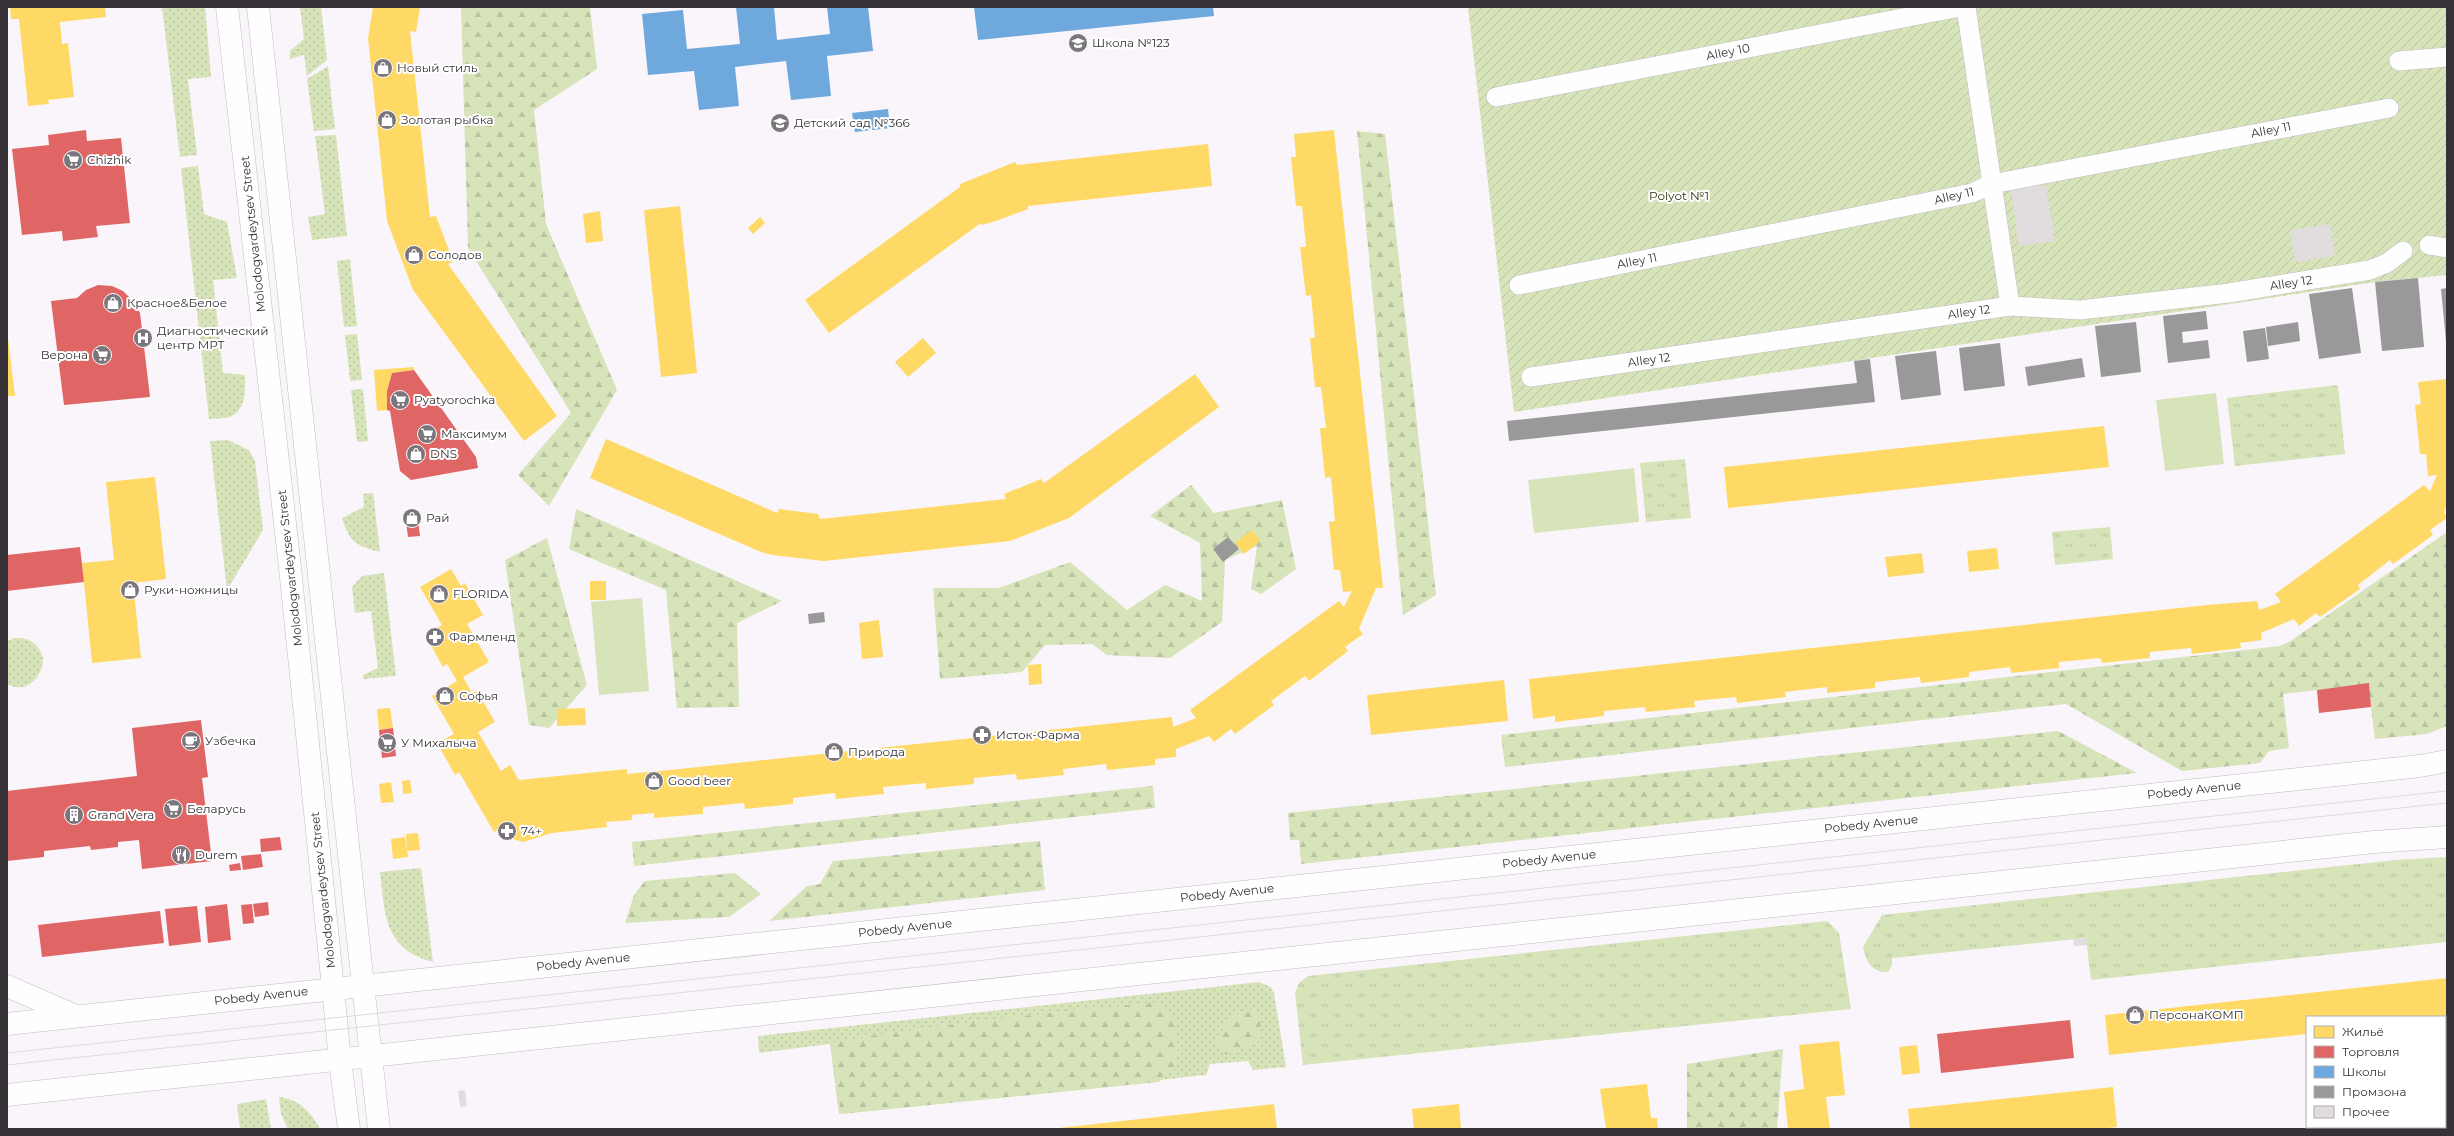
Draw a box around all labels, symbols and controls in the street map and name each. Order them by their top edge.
school or university icon: Школа №123 [1067,32,1089,54]
place label: Школа №123 [1092,35,1170,50]
street label: Alley 10 [1705,40,1751,63]
shop icon: Новый стиль [372,57,394,79]
place label: Новый стиль [397,60,478,75]
shop icon: Золотая рыбка [376,109,398,131]
place label: Золотая рыбка [401,112,494,127]
school or university icon: Детский сад №366 [769,112,791,134]
place label: Детский сад №366 [794,115,910,130]
street label: Alley 11 [2250,118,2292,141]
supermarket icon: Chizhik [62,149,84,171]
place label: Chizhik [87,152,132,167]
street label: Molodogvardeytsev Street [237,155,268,313]
street label: Alley 11 [1932,184,1975,207]
park label: Polyot №1 [1649,188,1709,203]
shop icon: Солодов [403,244,425,266]
place label: Солодов [428,247,482,262]
street label: Alley 11 [1616,249,1658,272]
street label: Alley 12 [2268,272,2314,293]
shop icon: Красное&Белое [102,292,124,314]
place label: Красное&Белое [127,295,227,310]
street label: Alley 12 [1947,301,1991,322]
place label: Диагностический центр МРТ [157,323,269,352]
hospital icon: Диагностический центр МРТ [132,327,154,349]
supermarket icon: Верона [91,344,113,366]
place label: Верона [41,347,88,362]
street label: Alley 12 [1627,349,1671,370]
supermarket icon: Pyatyorochka [389,389,411,411]
place label: Pyatyorochka [414,392,495,407]
supermarket icon: Максимум [416,423,438,445]
place label: Максимум [441,426,507,441]
shop icon: DNS [405,443,427,465]
place label: DNS [430,446,457,461]
street label: Molodogvardeytsev Street [274,489,305,647]
shop icon: Рай [401,507,423,529]
place label: Рай [426,510,450,525]
shop icon: Руки-ножницы [119,579,141,601]
place label: Руки-ножницы [144,582,238,597]
shop icon: FLORIDA [428,583,450,605]
place label: FLORIDA [453,586,509,601]
pharmacy icon: Фармленд [424,626,446,648]
place label: Фармленд [449,629,516,644]
shop icon: Софья [434,685,456,707]
place label: Софья [459,688,498,703]
pharmacy icon: Исток-Фарма [971,724,993,746]
place label: Исток-Фарма [996,727,1080,742]
cafe icon: Узбечка [180,730,202,752]
supermarket icon: У Михалыча [376,732,398,754]
place label: Узбечка [205,733,256,748]
place label: У Михалыча [401,735,477,750]
shop icon: Природа [823,741,845,763]
place label: Природа [848,744,905,759]
shop icon: Good beer [643,770,665,792]
place label: Good beer [668,773,731,788]
street label: Pobedy Avenue [2146,777,2242,802]
supermarket icon: Беларусь [162,798,184,820]
place label: Беларусь [187,801,246,816]
building icon: Grand Vera [63,804,85,826]
place label: Grand Vera [88,807,154,822]
street label: Molodogvardeytsev Street [307,811,338,969]
street label: Pobedy Avenue [1823,811,1919,836]
pharmacy icon: 74+ [496,820,518,842]
place label: 74+ [521,823,542,838]
restaurant icon: Durem [170,844,192,866]
street label: Pobedy Avenue [1501,846,1597,871]
place label: Durem [195,847,238,862]
street label: Pobedy Avenue [1179,880,1275,905]
street label: Pobedy Avenue [857,915,953,940]
street label: Pobedy Avenue [535,949,631,974]
street label: Pobedy Avenue [213,983,309,1008]
shop icon: ПерсонаКОМП [2124,1004,2146,1026]
place label: ПерсонаКОМП [2149,1007,2244,1022]
legend [2306,1016,2446,1128]
text: Жильё [2342,1024,2384,1039]
text: Торговля [2342,1044,2399,1059]
text: Школы [2342,1064,2387,1079]
text: Промзона [2342,1084,2406,1099]
text: Прочее [2342,1104,2390,1119]

